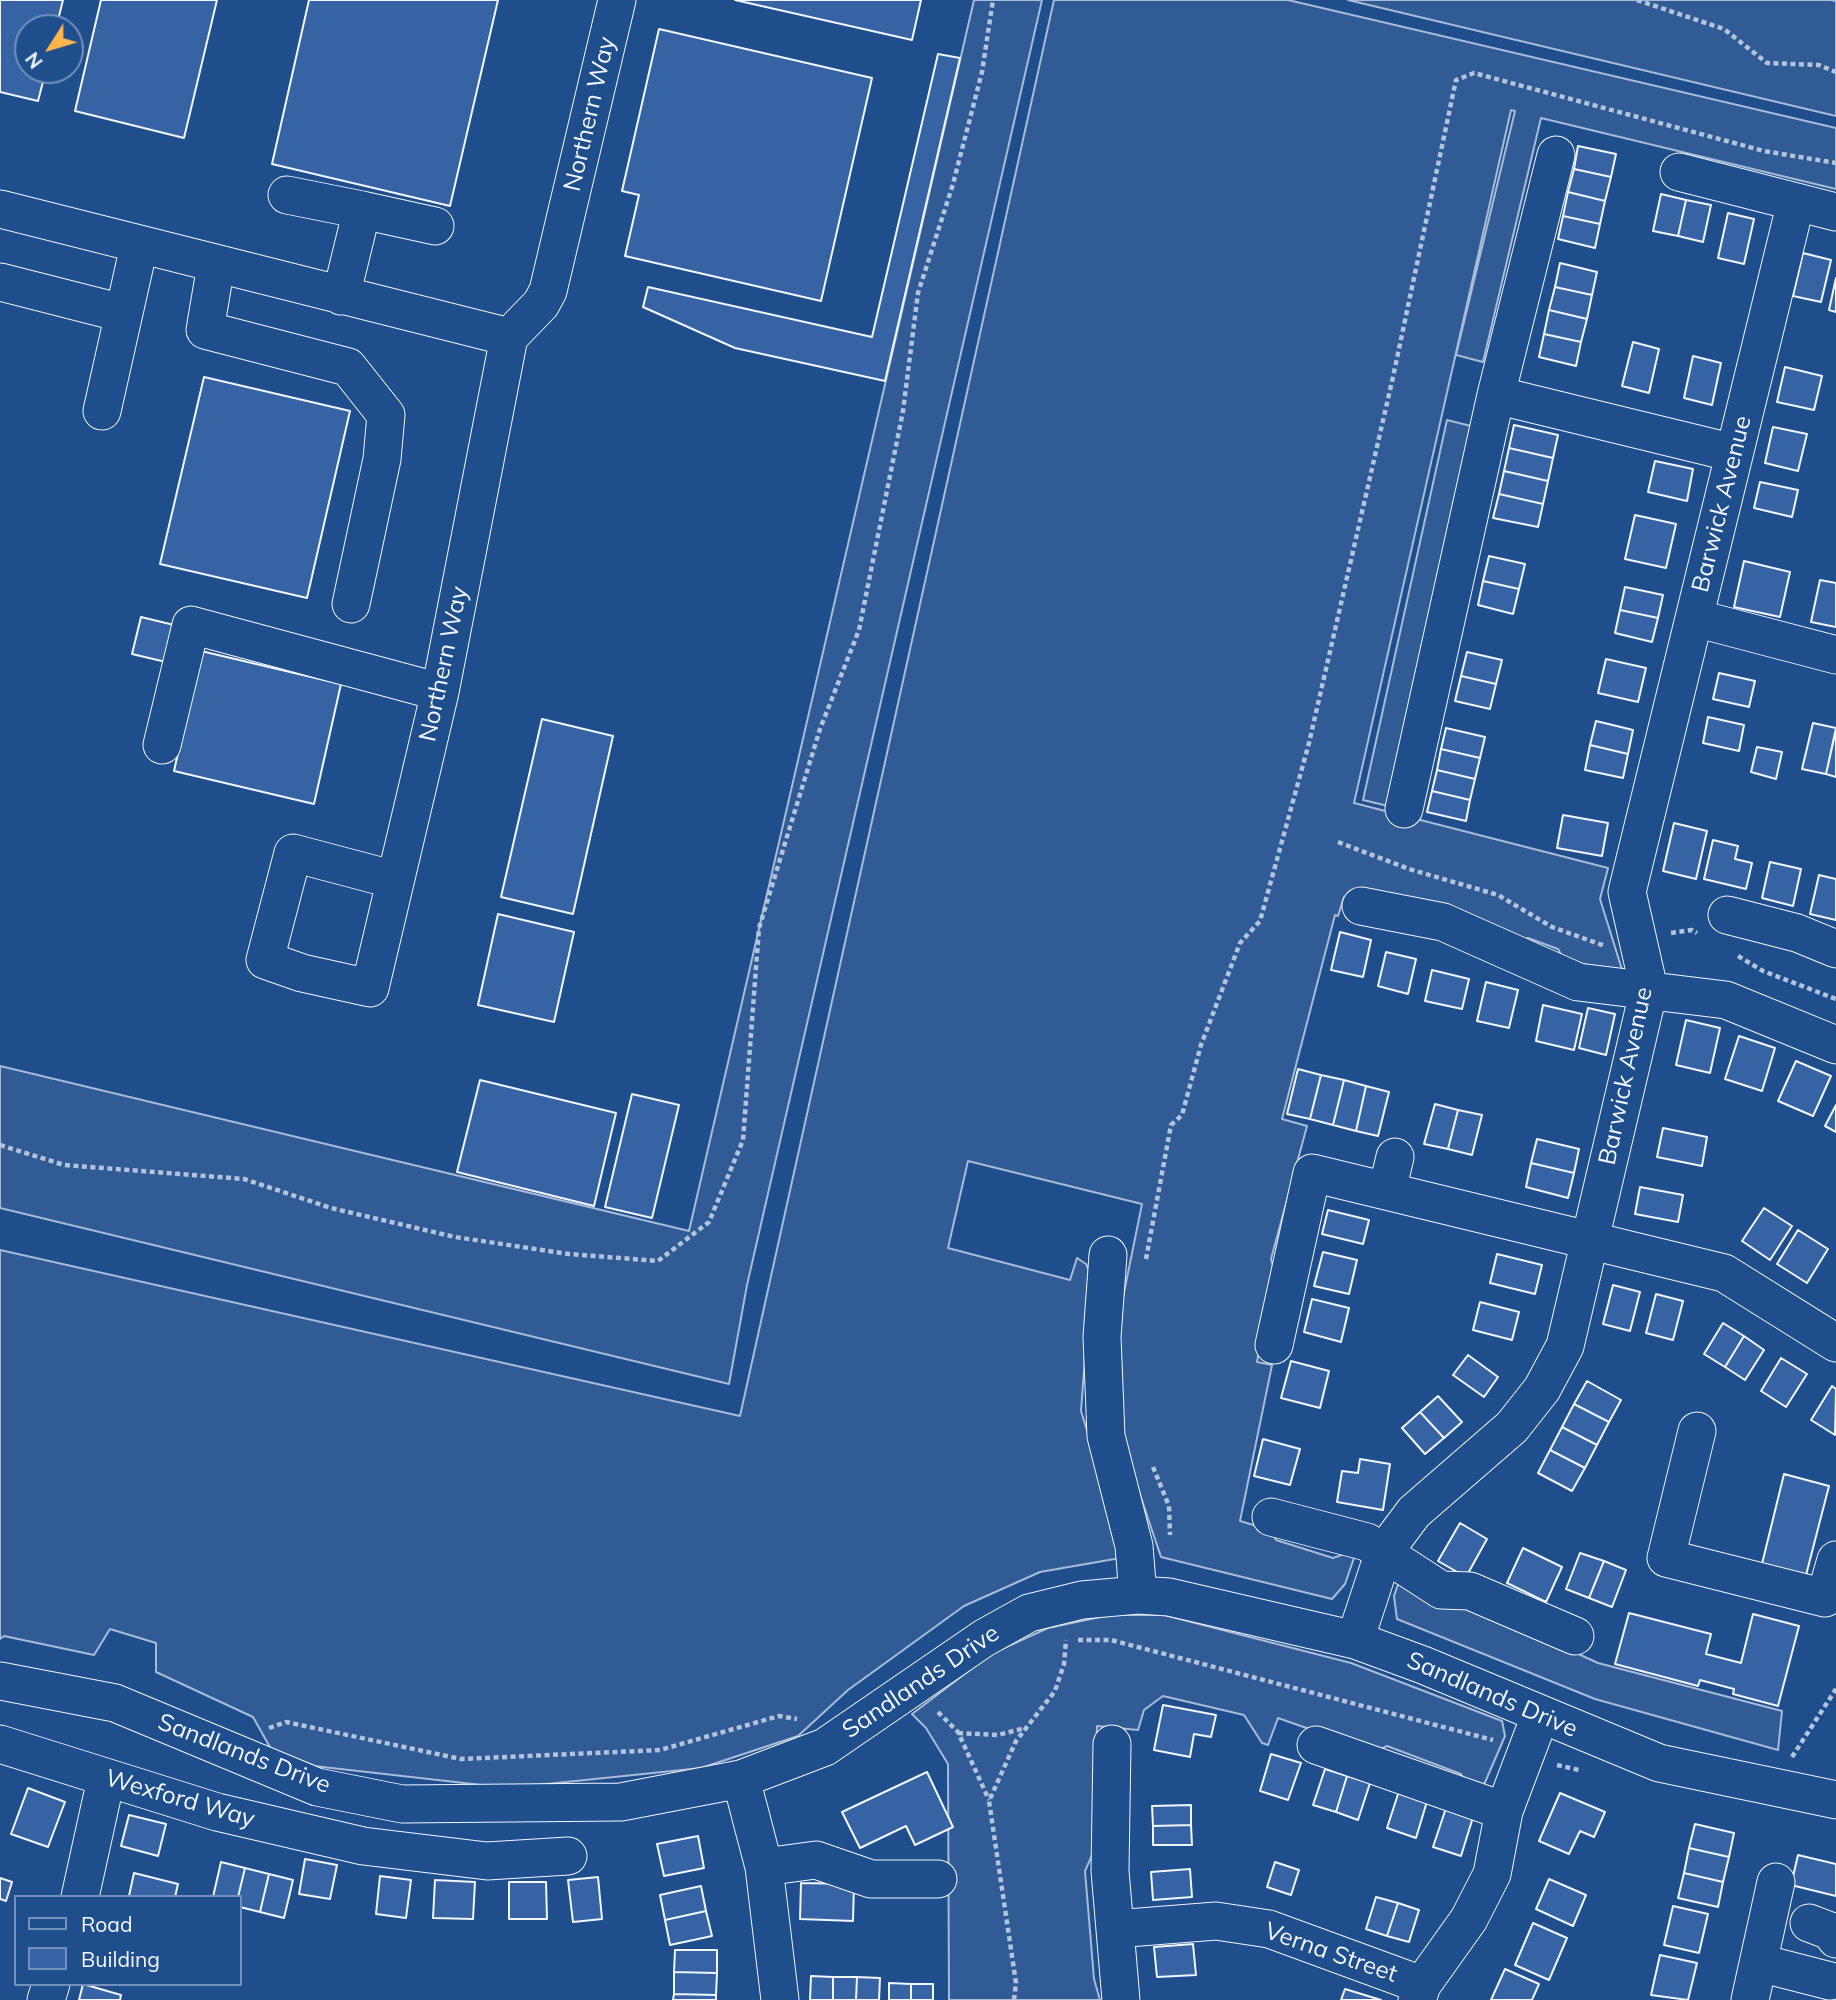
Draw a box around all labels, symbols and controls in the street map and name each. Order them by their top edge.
north arrow [14,14,84,84]
street label: Northern Way [558,34,622,194]
text: N [20,47,48,73]
street label: Barwick Avenue [1686,413,1758,595]
street label: Northern Way [414,584,474,744]
street label: Barwick Avenue [1593,985,1659,1167]
street label: Sandlands Drive [837,1619,1005,1745]
street label: Sandlands Drive [1402,1646,1582,1744]
street label: Sandlands Drive [154,1708,334,1800]
street label: Wexford Way [102,1764,258,1834]
legend [14,1895,242,1986]
text: Road [81,1911,132,1937]
street label: Verna Street [1261,1917,1401,1989]
text: Building [81,1946,160,1972]

